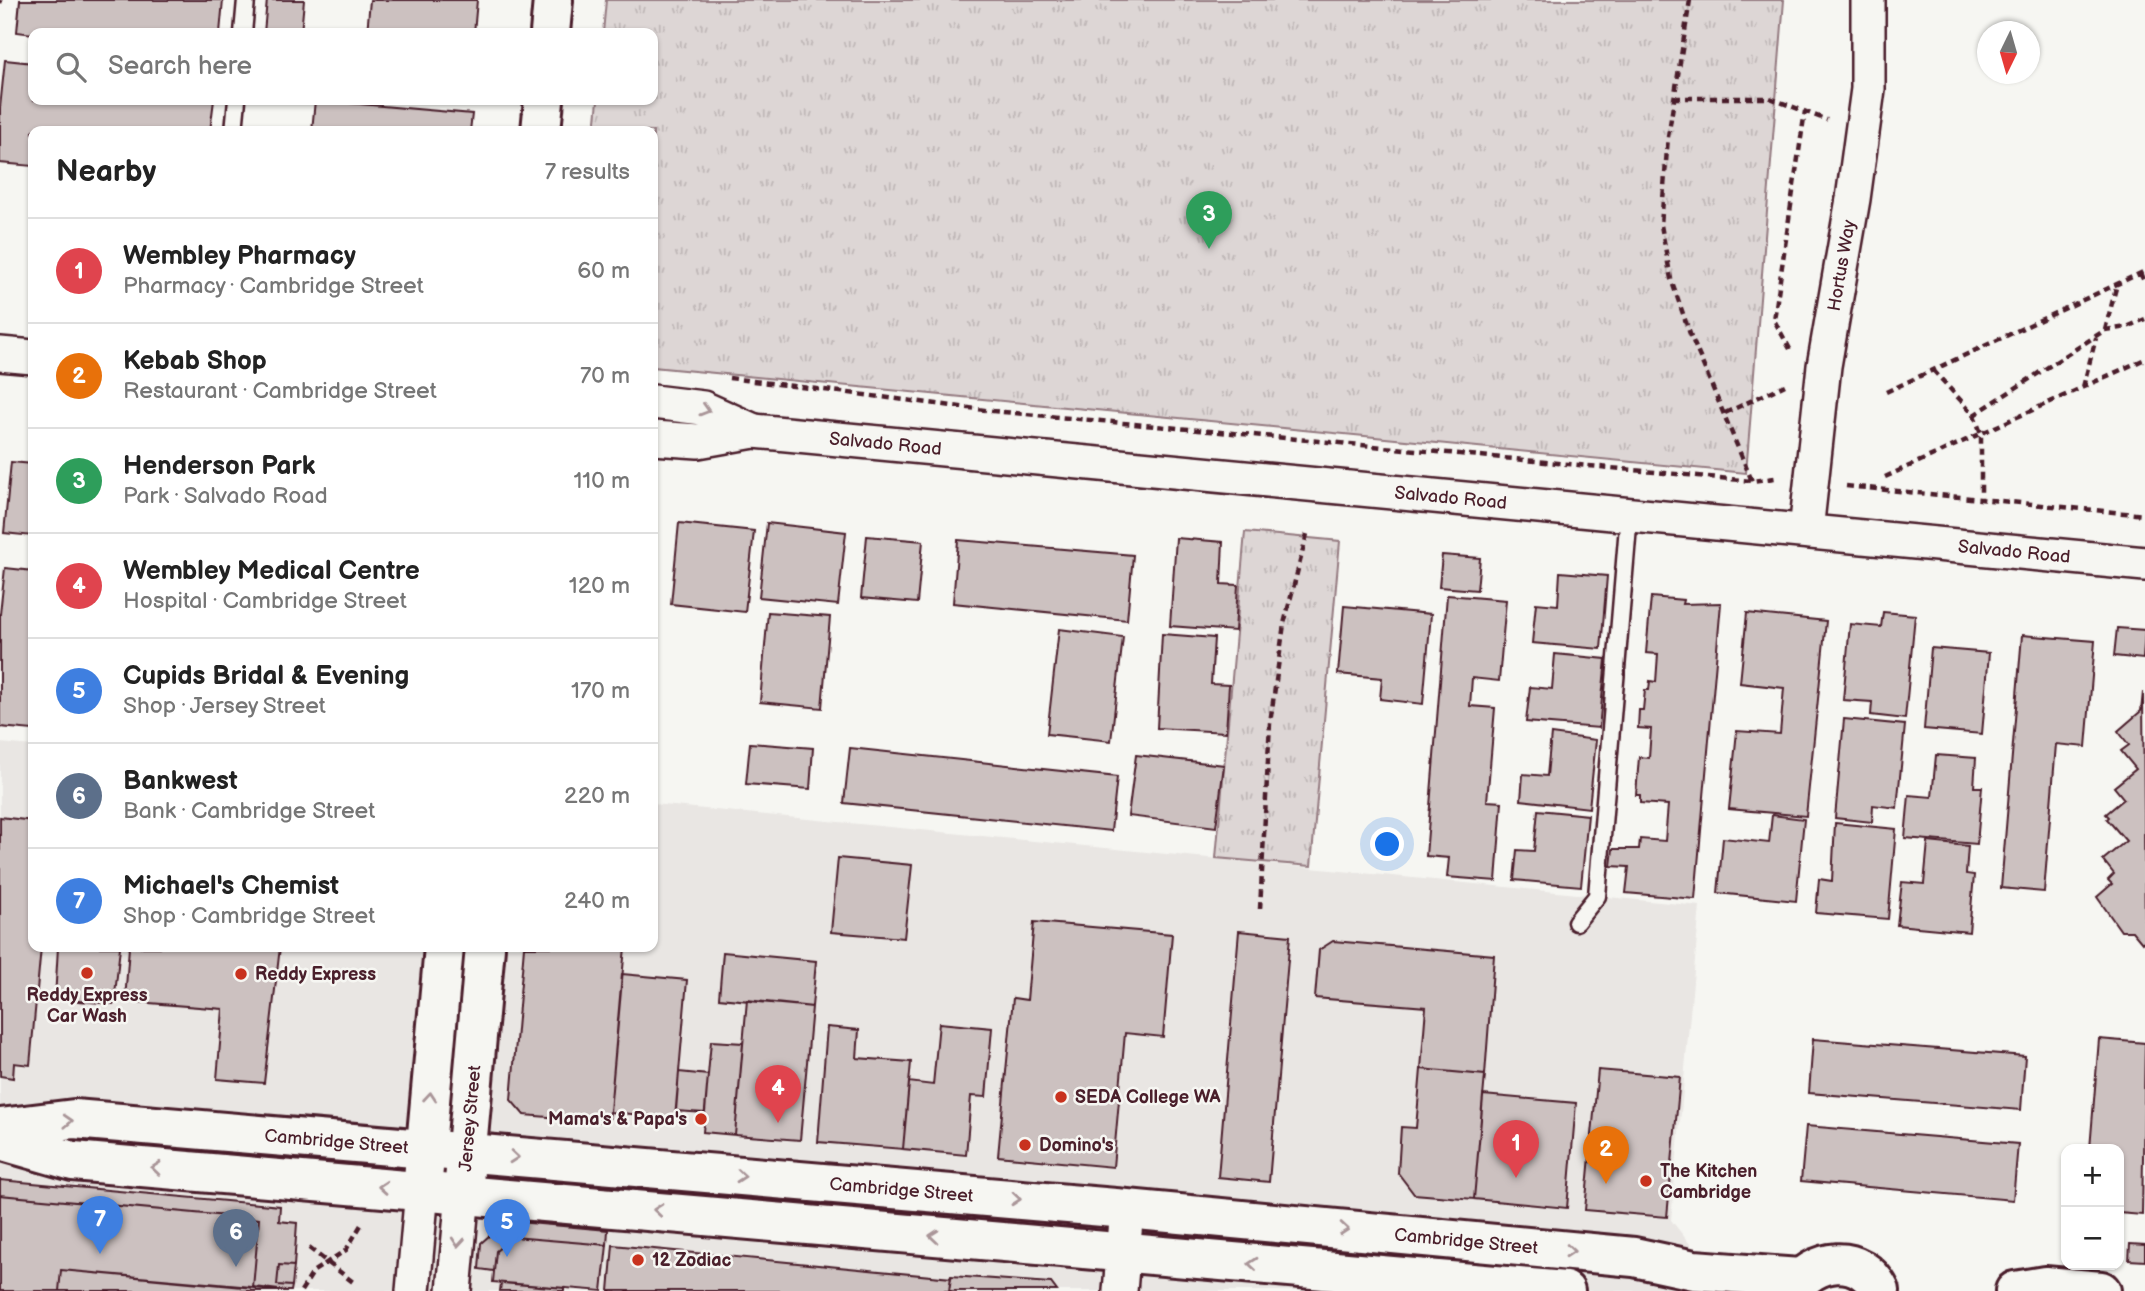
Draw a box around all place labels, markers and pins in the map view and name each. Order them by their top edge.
pin: 3 [1186,191,1232,249]
place label: Reddy Express [255,964,376,985]
marker: Reddy Express Car Wash [79,965,95,981]
marker: Reddy Express [233,966,249,982]
place label: Reddy Express Car Wash [26,985,148,1027]
pin: 4 [755,1065,801,1123]
place label: SEDA College WA [1075,1087,1222,1108]
marker: SEDA College WA [1053,1089,1069,1105]
place label: Mama's & Papa's [548,1109,687,1130]
marker: Mama's & Papa's [693,1111,709,1127]
pin: 1 [1493,1120,1539,1178]
pin: 2 [1583,1126,1629,1184]
place label: Domino's [1039,1135,1114,1156]
marker: Domino's [1017,1137,1033,1153]
place label: The Kitchen Cambridge [1660,1161,1757,1203]
marker: The Kitchen Cambridge [1638,1173,1654,1189]
pin: 7 [77,1196,123,1254]
pin: 5 [484,1199,530,1257]
pin: 6 [213,1209,259,1267]
place label: 12 Zodiac [652,1250,731,1271]
marker: 12 Zodiac [630,1252,646,1268]

